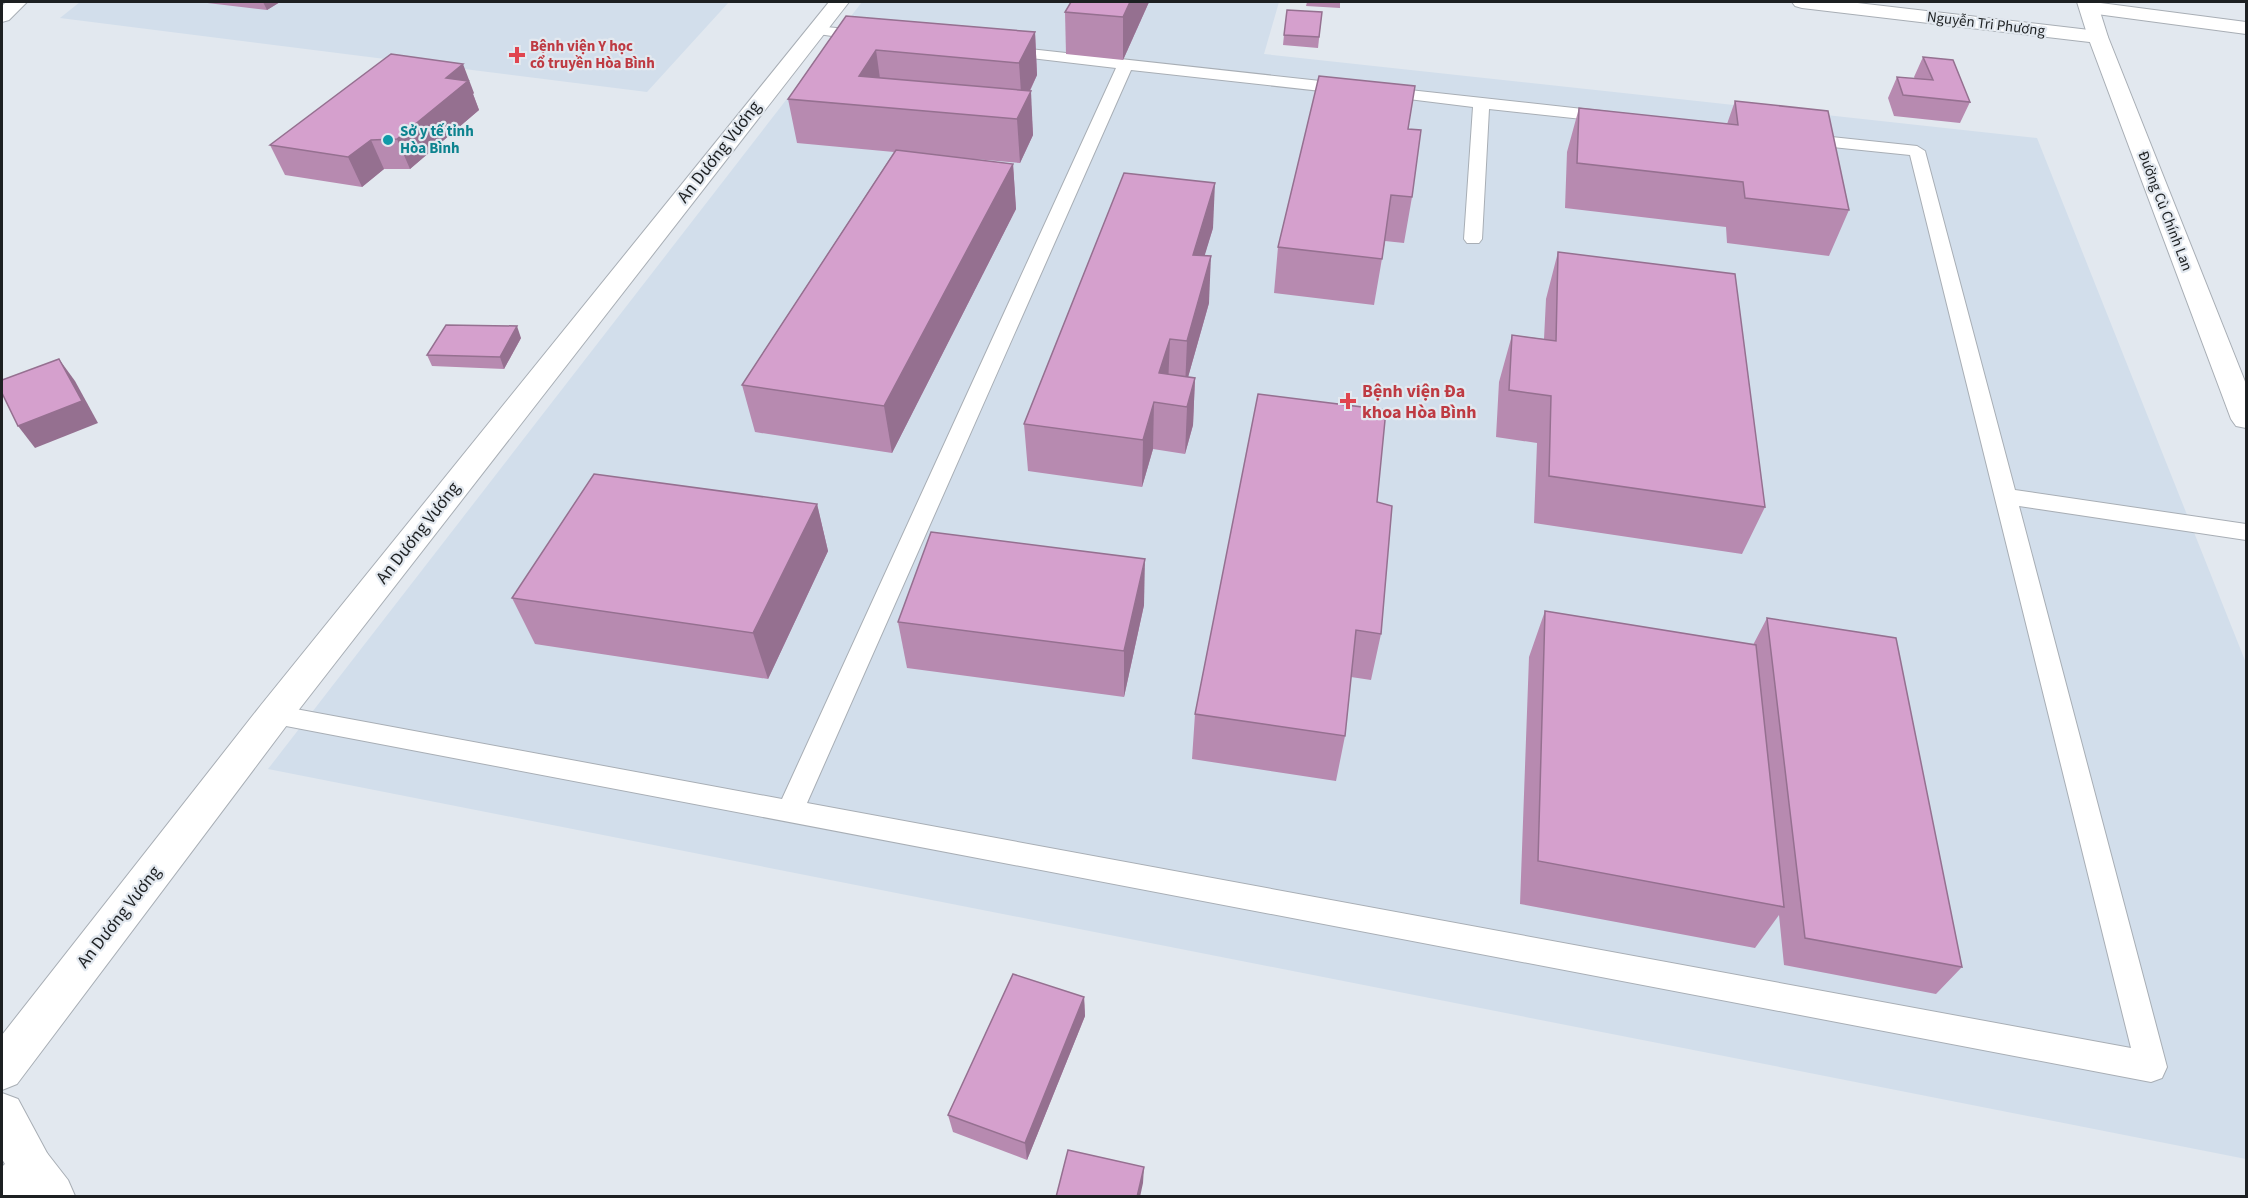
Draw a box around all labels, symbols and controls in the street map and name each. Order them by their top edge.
street label: Nguyễn Tri Phương [1926,6,2047,42]
place label: Bệnh viện Y học cổ truyền Hòa Bình [530,36,655,74]
marker: Bệnh viện Y học cổ truyền Hòa Bình [508,46,526,64]
street label: An Dương Vương [671,96,767,208]
place label: Sở y tế tỉnh Hòa Bình [400,121,474,159]
marker: Sở y tế tỉnh Hòa Bình [381,133,395,147]
street label: Đường Cù Chính Lan [2132,148,2198,274]
place label: Bệnh viện Đa khoa Hòa Bình [1362,379,1476,425]
marker: Bệnh viện Đa khoa Hòa Bình [1339,392,1357,410]
street label: An Dương Vương [370,477,466,589]
street label: An Dương Vương [71,861,167,973]

